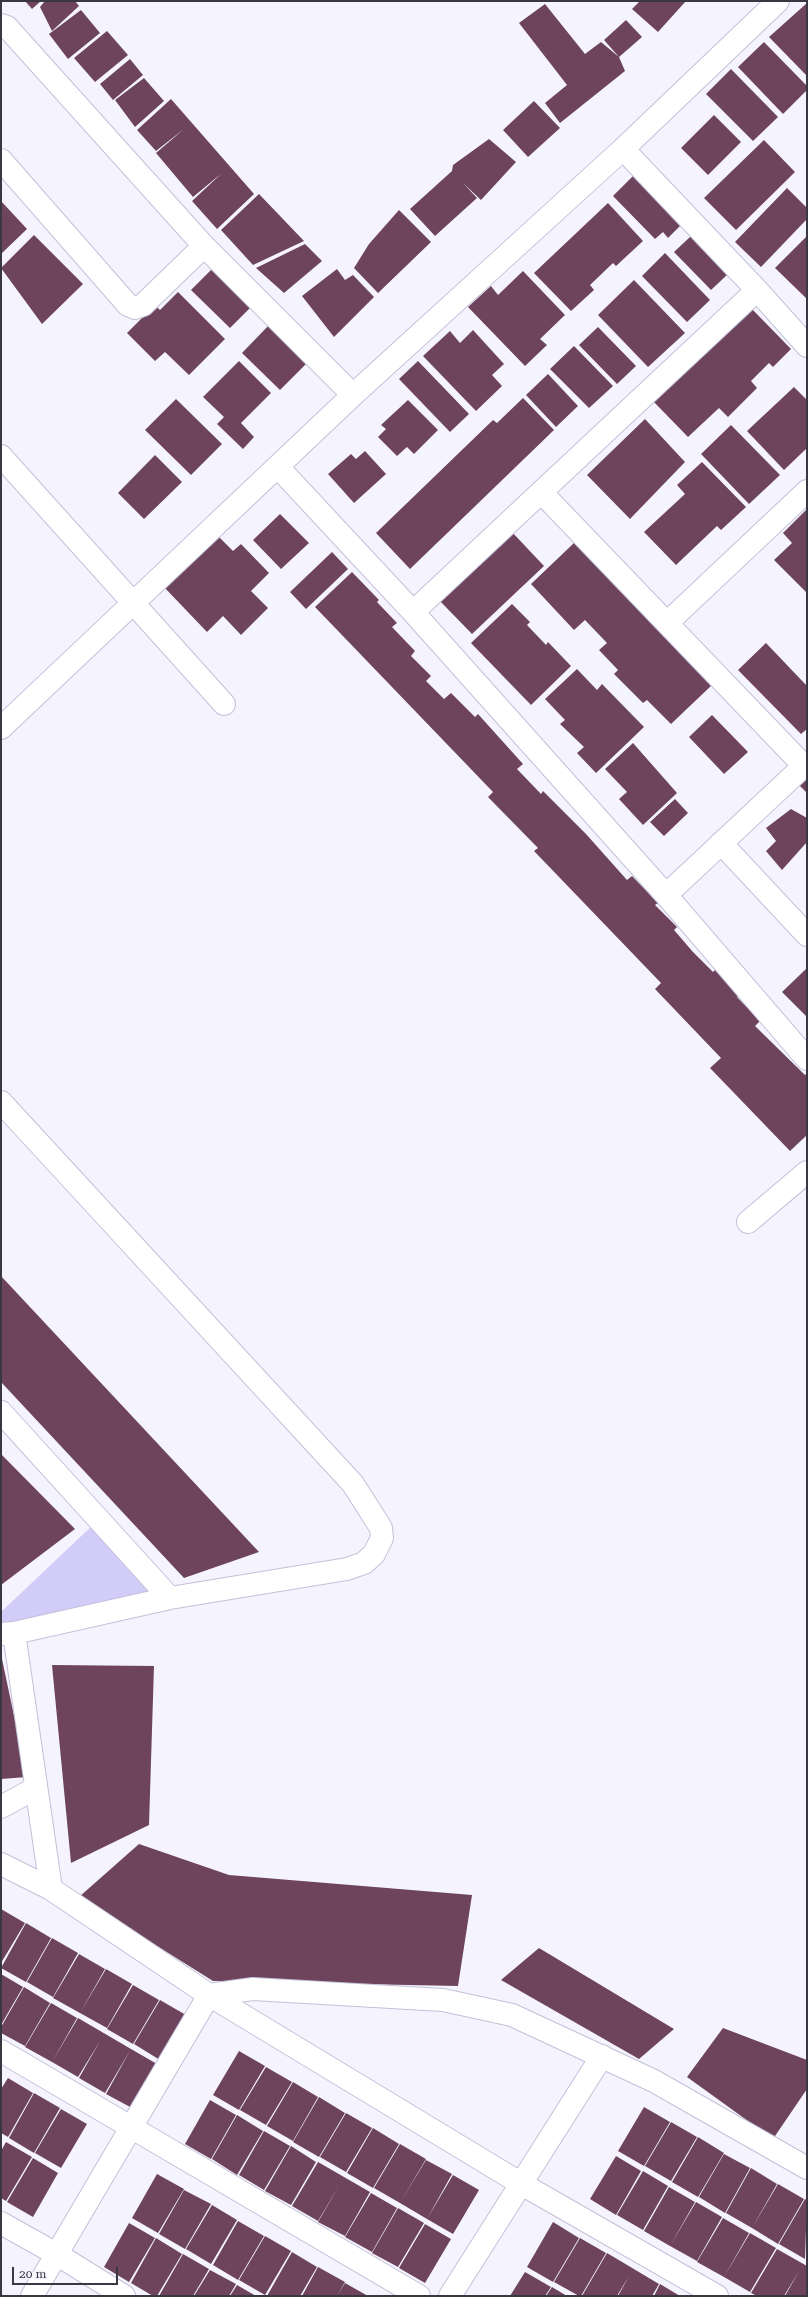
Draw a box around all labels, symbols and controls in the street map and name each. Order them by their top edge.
scale bar [14,2259,120,2285]
text: 20 m [19,2267,46,2281]

